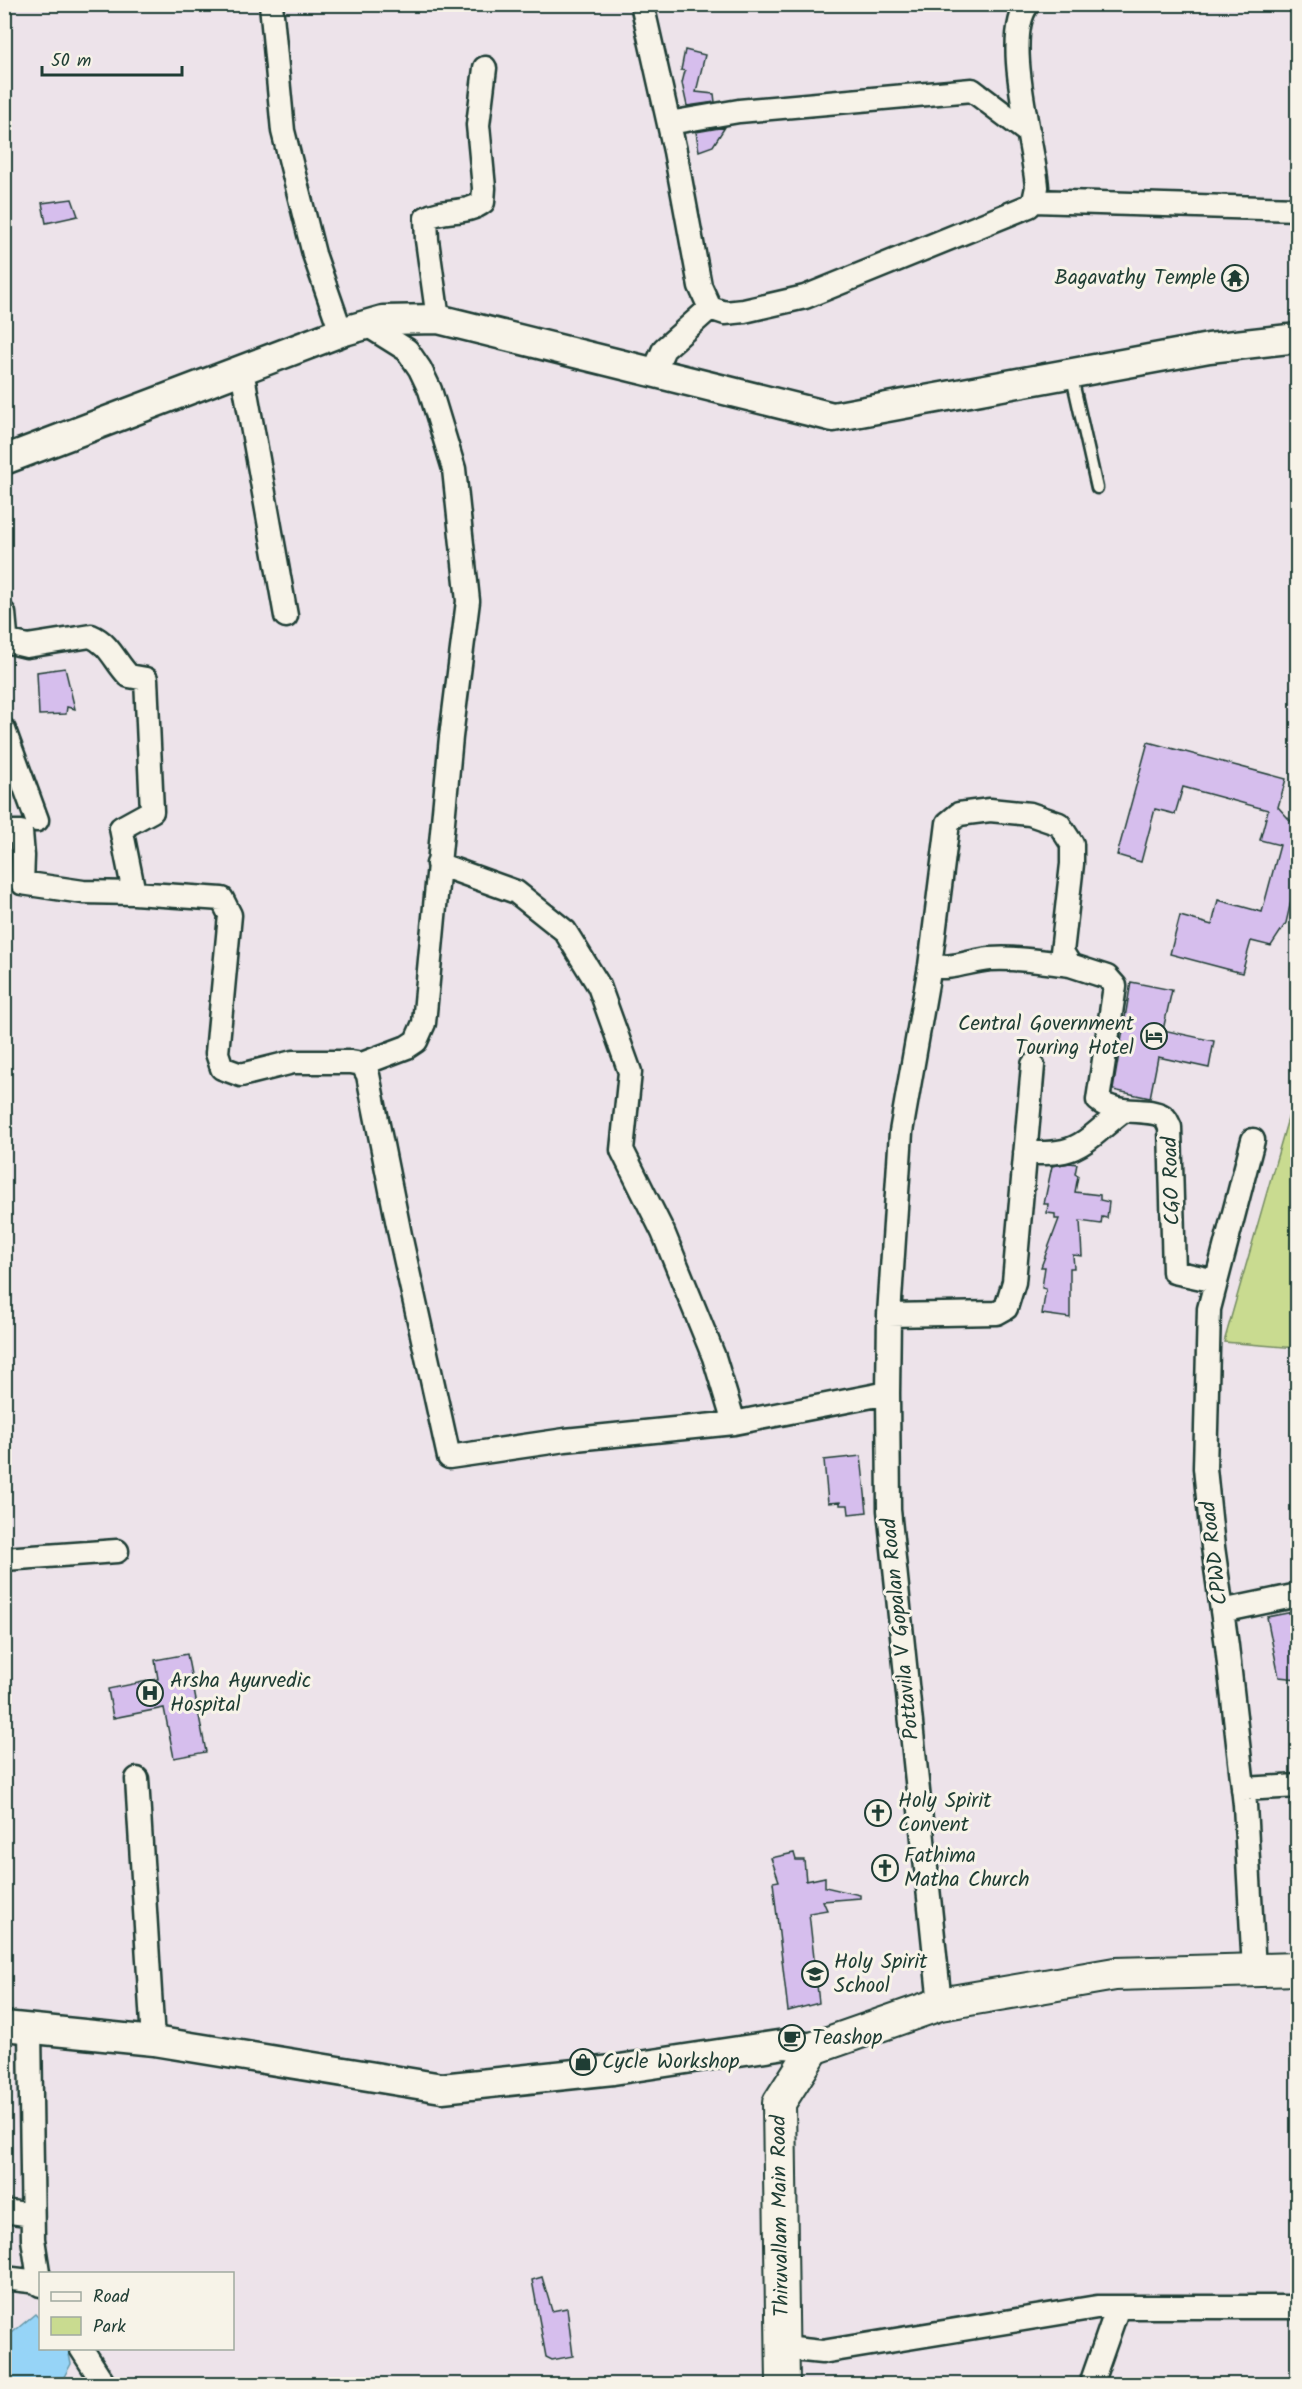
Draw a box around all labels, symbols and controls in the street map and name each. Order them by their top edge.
scale bar [42,39,182,77]
text: 50 m [51,47,91,76]
place label: Bagavathy Temple [1055,262,1217,295]
temple icon: Bagavathy Temple [1220,263,1250,293]
place label: Central Government Touring Hotel [958,1008,1135,1065]
hotel icon: Central Government Touring Hotel [1139,1021,1169,1051]
street label: CGO Road [1154,1136,1190,1226]
street label: CPWD Road [1192,1499,1238,1607]
street label: Pottavila V Gopalan Road [873,1516,929,1742]
place label: Arsha Ayurvedic Hospital [170,1665,311,1722]
hospital icon: Arsha Ayurvedic Hospital [135,1678,165,1708]
place label: Holy Spirit Convent [898,1785,992,1842]
church icon: Holy Spirit Convent [863,1798,893,1828]
place label: Fathima Matha Church [904,1840,1030,1897]
church icon: Fathima Matha Church [870,1853,900,1883]
place label: Holy Spirit School [834,1946,928,2003]
school or university icon: Holy Spirit School [800,1959,830,1989]
place label: Teashop [812,2022,882,2055]
cafe icon: Teashop [777,2023,807,2053]
place label: Cycle Workshop [602,2046,739,2079]
shop icon: Cycle Workshop [568,2047,598,2077]
street label: Thiruvallam Main Road [763,2114,799,2317]
legend [39,2272,234,2350]
text: Road [93,2283,130,2312]
text: Park [93,2313,126,2342]

